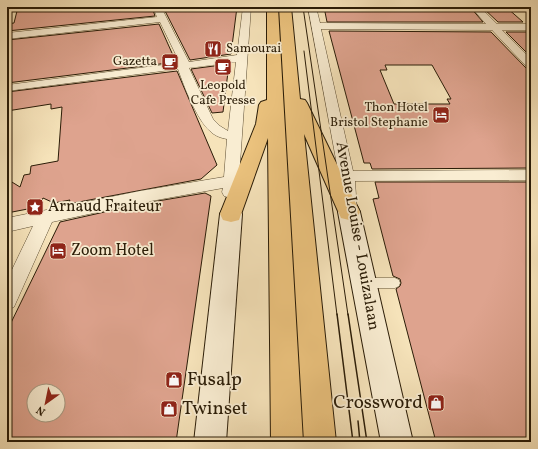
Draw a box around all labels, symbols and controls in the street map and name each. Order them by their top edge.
restaurant icon: Samourai [203,39,223,59]
place label: Samourai [226,40,281,58]
cafe icon: Gazetta [160,52,180,72]
place label: Gazetta [113,53,157,71]
cafe icon: Leopold Cafe Presse [213,57,233,77]
place label: Leopold Cafe Presse [191,77,255,110]
place label: Thon Hotel Bristol Stephanie [330,99,428,132]
hotel icon: Thon Hotel Bristol Stephanie [431,105,451,125]
street label: Avenue Louise - Louizalaan [330,140,384,332]
place label: Arnaud Fraiteur [48,196,162,218]
place icon: Arnaud Fraiteur [25,197,45,217]
place label: Zoom Hotel [71,240,154,262]
hotel icon: Zoom Hotel [48,241,68,261]
place label: Fusalp [187,367,242,393]
shop icon: Fusalp [164,370,184,390]
north arrow [26,383,66,423]
place label: Crossword [333,390,423,416]
shop icon: Crossword [426,393,446,413]
place label: Twinset [182,396,248,422]
shop icon: Twinset [159,399,179,419]
text: N [34,402,49,419]

